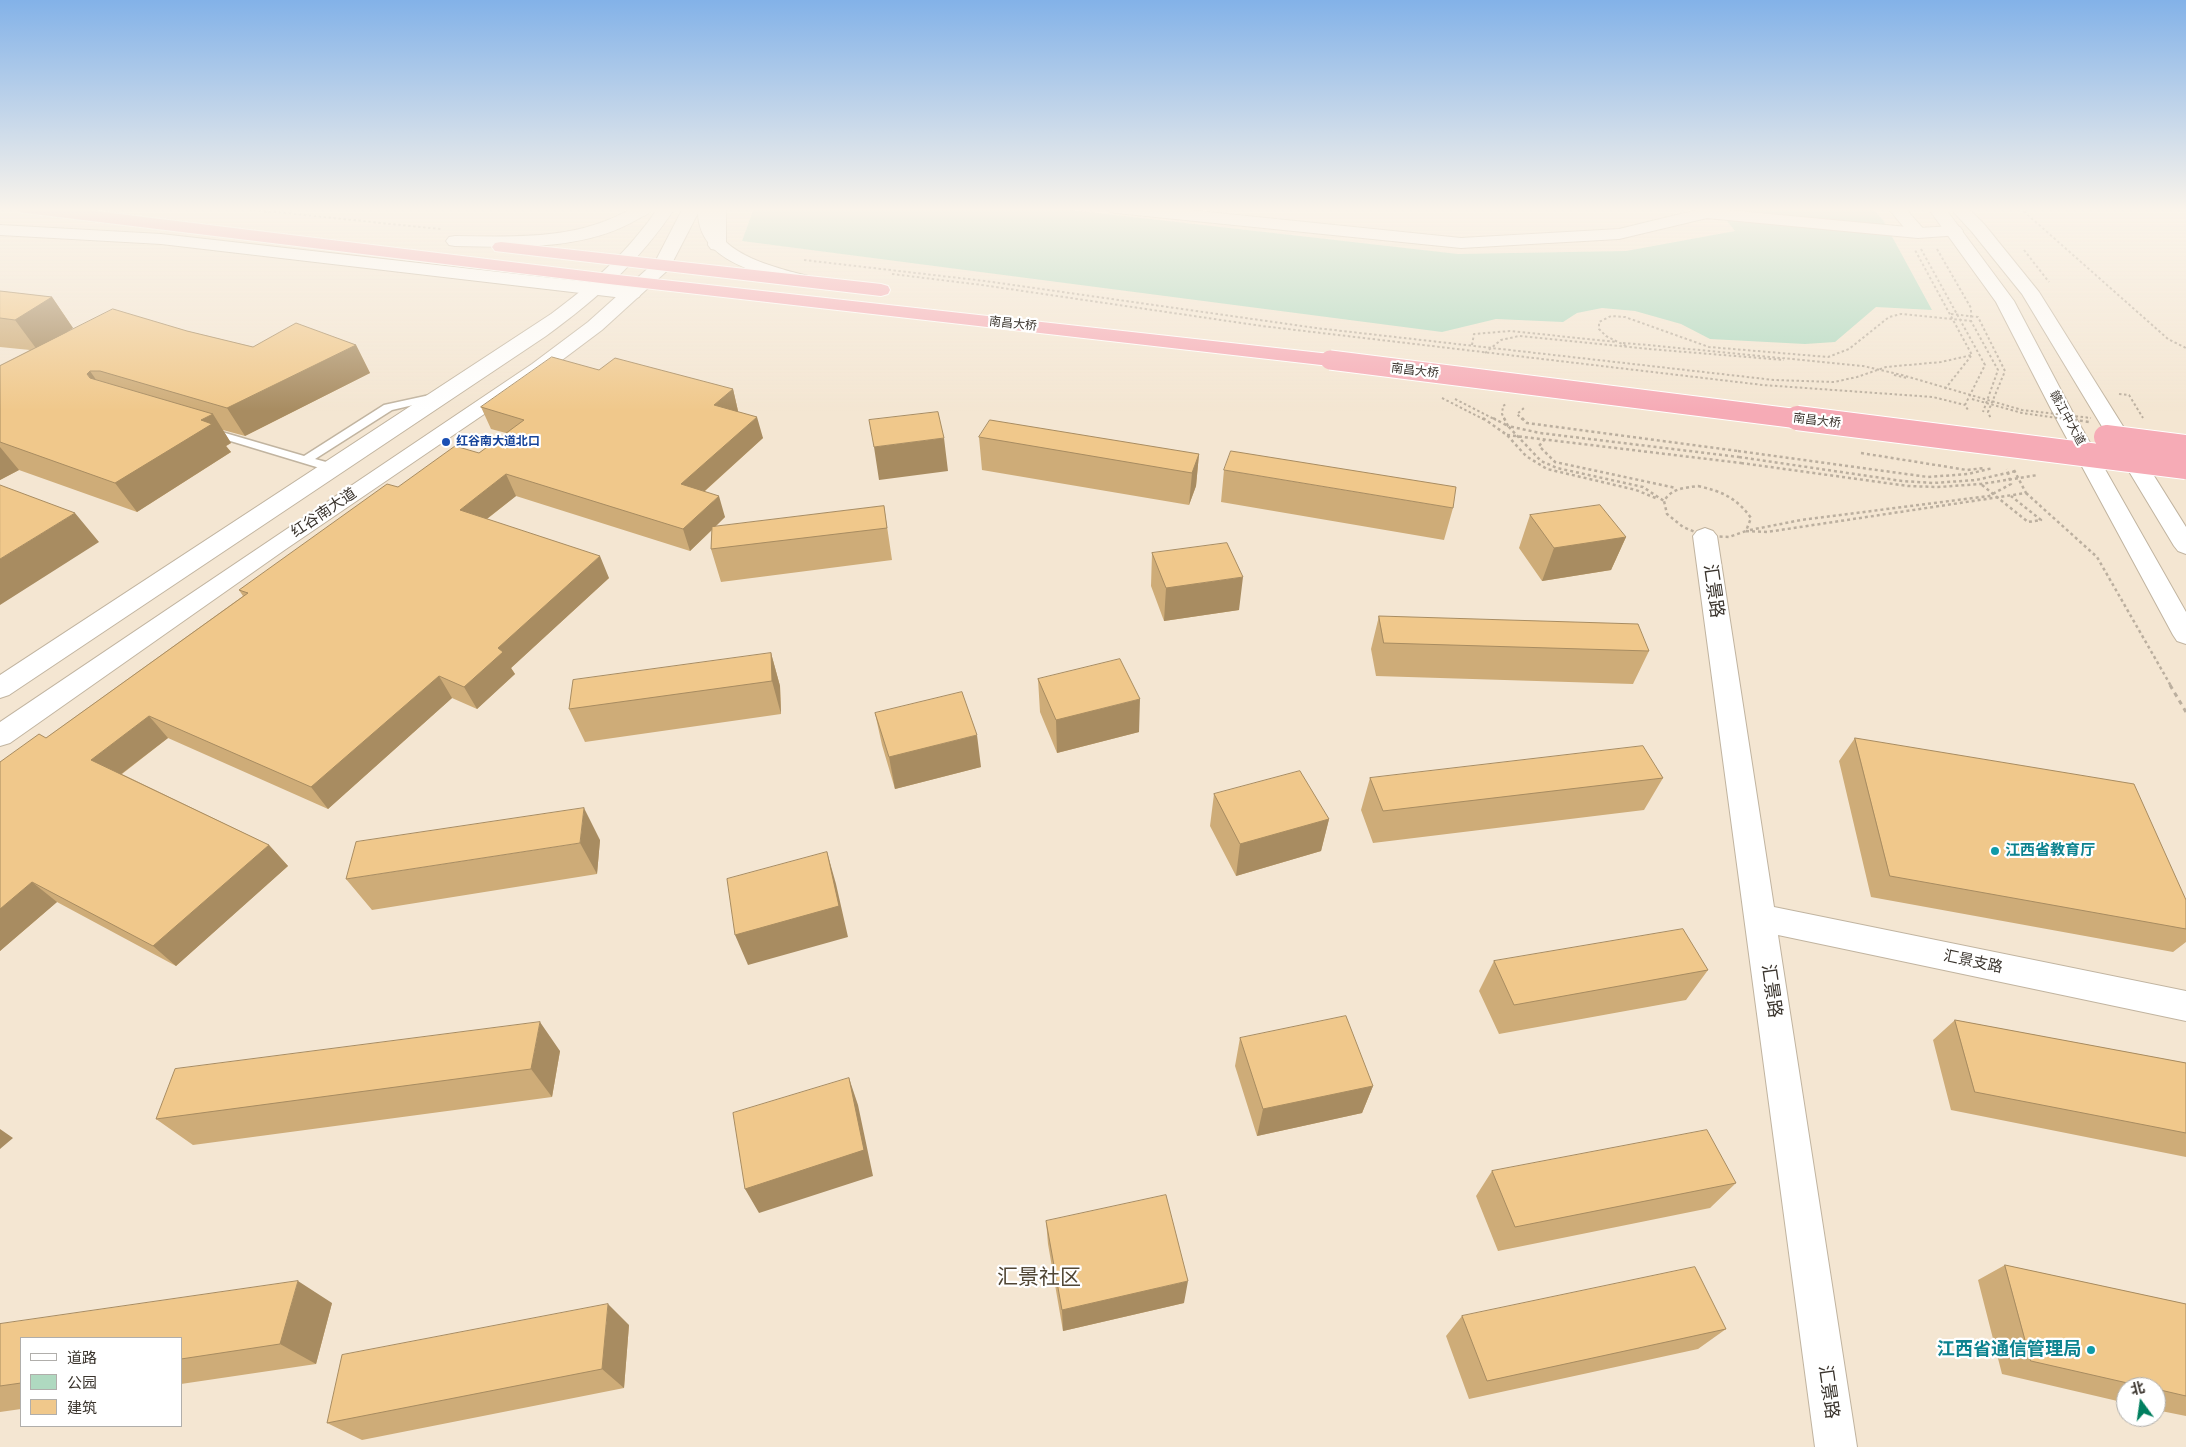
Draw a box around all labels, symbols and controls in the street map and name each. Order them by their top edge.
street label: 南昌大桥 [988,314,1038,334]
street label: 南昌大桥 [1390,361,1440,381]
street label: 赣江中大道 [2046,388,2088,448]
street label: 南昌大桥 [1792,411,1842,431]
place label: 红谷南大道北口 [456,435,540,449]
marker: 红谷南大道北口 [440,436,452,448]
street label: 红谷南大道 [288,485,360,541]
street label: 汇景路 [1699,563,1727,619]
place label: 江西省教育厅 [2005,842,2095,860]
marker: 江西省教育厅 [1989,845,2001,857]
street label: 汇景支路 [1942,947,2004,977]
street label: 汇景路 [1757,963,1785,1019]
district label: 汇景社区 [997,1265,1081,1291]
legend [20,1337,182,1427]
place label: 江西省通信管理局 [1937,1339,2081,1361]
marker: 江西省通信管理局 [2085,1344,2097,1356]
text: 道路 [67,1348,97,1367]
street label: 汇景路 [1814,1364,1842,1420]
text: 公园 [67,1373,97,1392]
north arrow [2116,1377,2166,1427]
text: 北 [2129,1378,2147,1399]
text: 建筑 [67,1398,97,1417]

